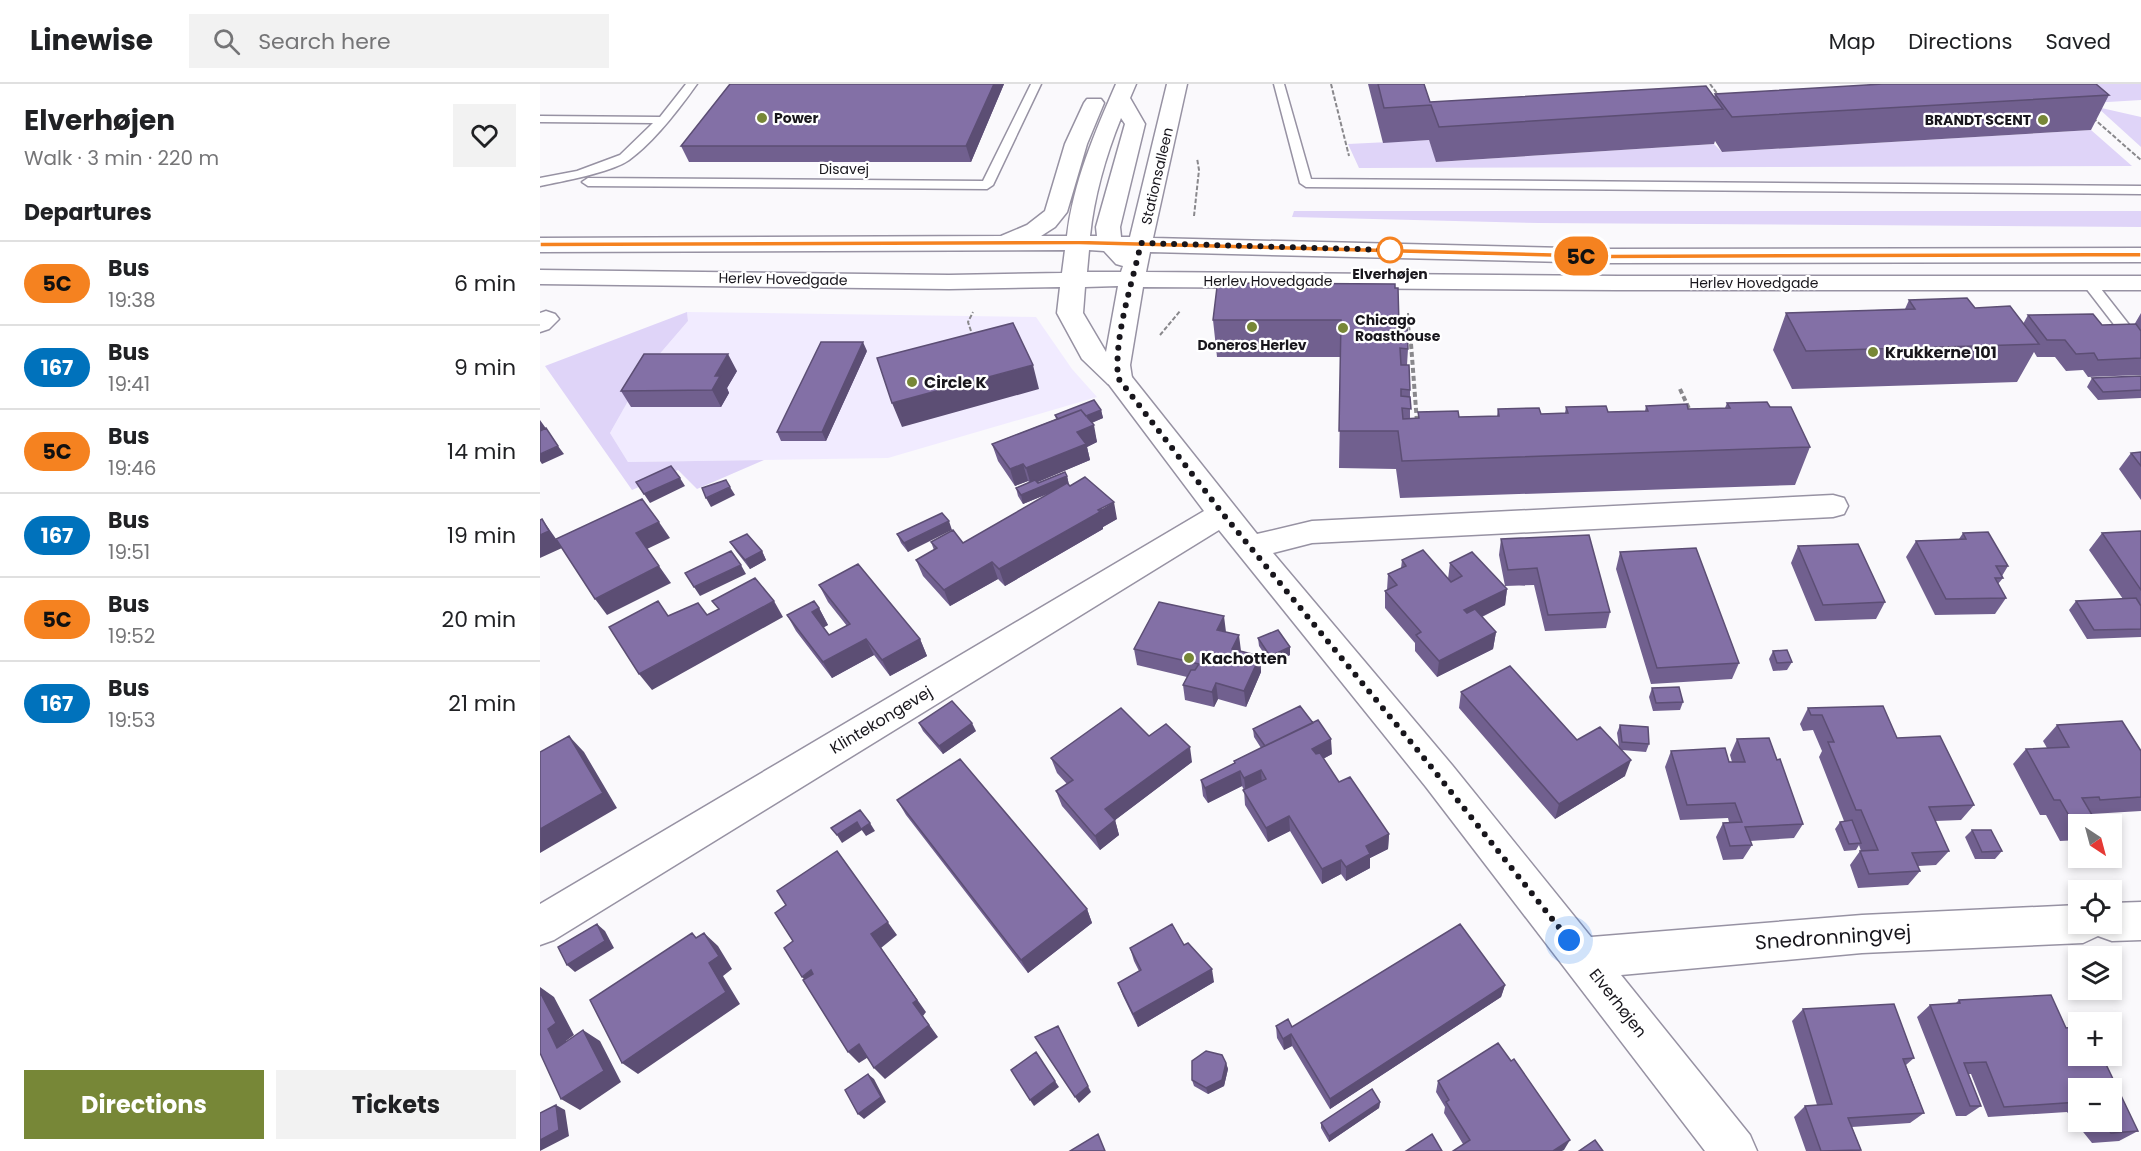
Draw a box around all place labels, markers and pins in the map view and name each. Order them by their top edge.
place label: Power [774,108,818,128]
place label: BRANDT SCENT [1925,110,2031,130]
marker: Power [755,111,769,125]
marker: BRANDT SCENT [2036,113,2050,127]
marker: Elverhøjen [1377,237,1403,263]
place label: Elverhøjen [1352,264,1428,284]
place label: Chicago Roasthouse [1355,310,1441,346]
marker: Doneros Herlev [1245,320,1259,334]
marker: Chicago Roasthouse [1336,321,1350,335]
place label: Doneros Herlev [1197,335,1307,355]
place label: Krukkerne 101 [1885,341,1997,364]
marker: Krukkerne 101 [1866,345,1880,359]
place label: Circle K [924,371,987,394]
marker: Circle K [905,375,919,389]
place label: Kachotten [1201,647,1287,670]
marker: Kachotten [1182,651,1196,665]

